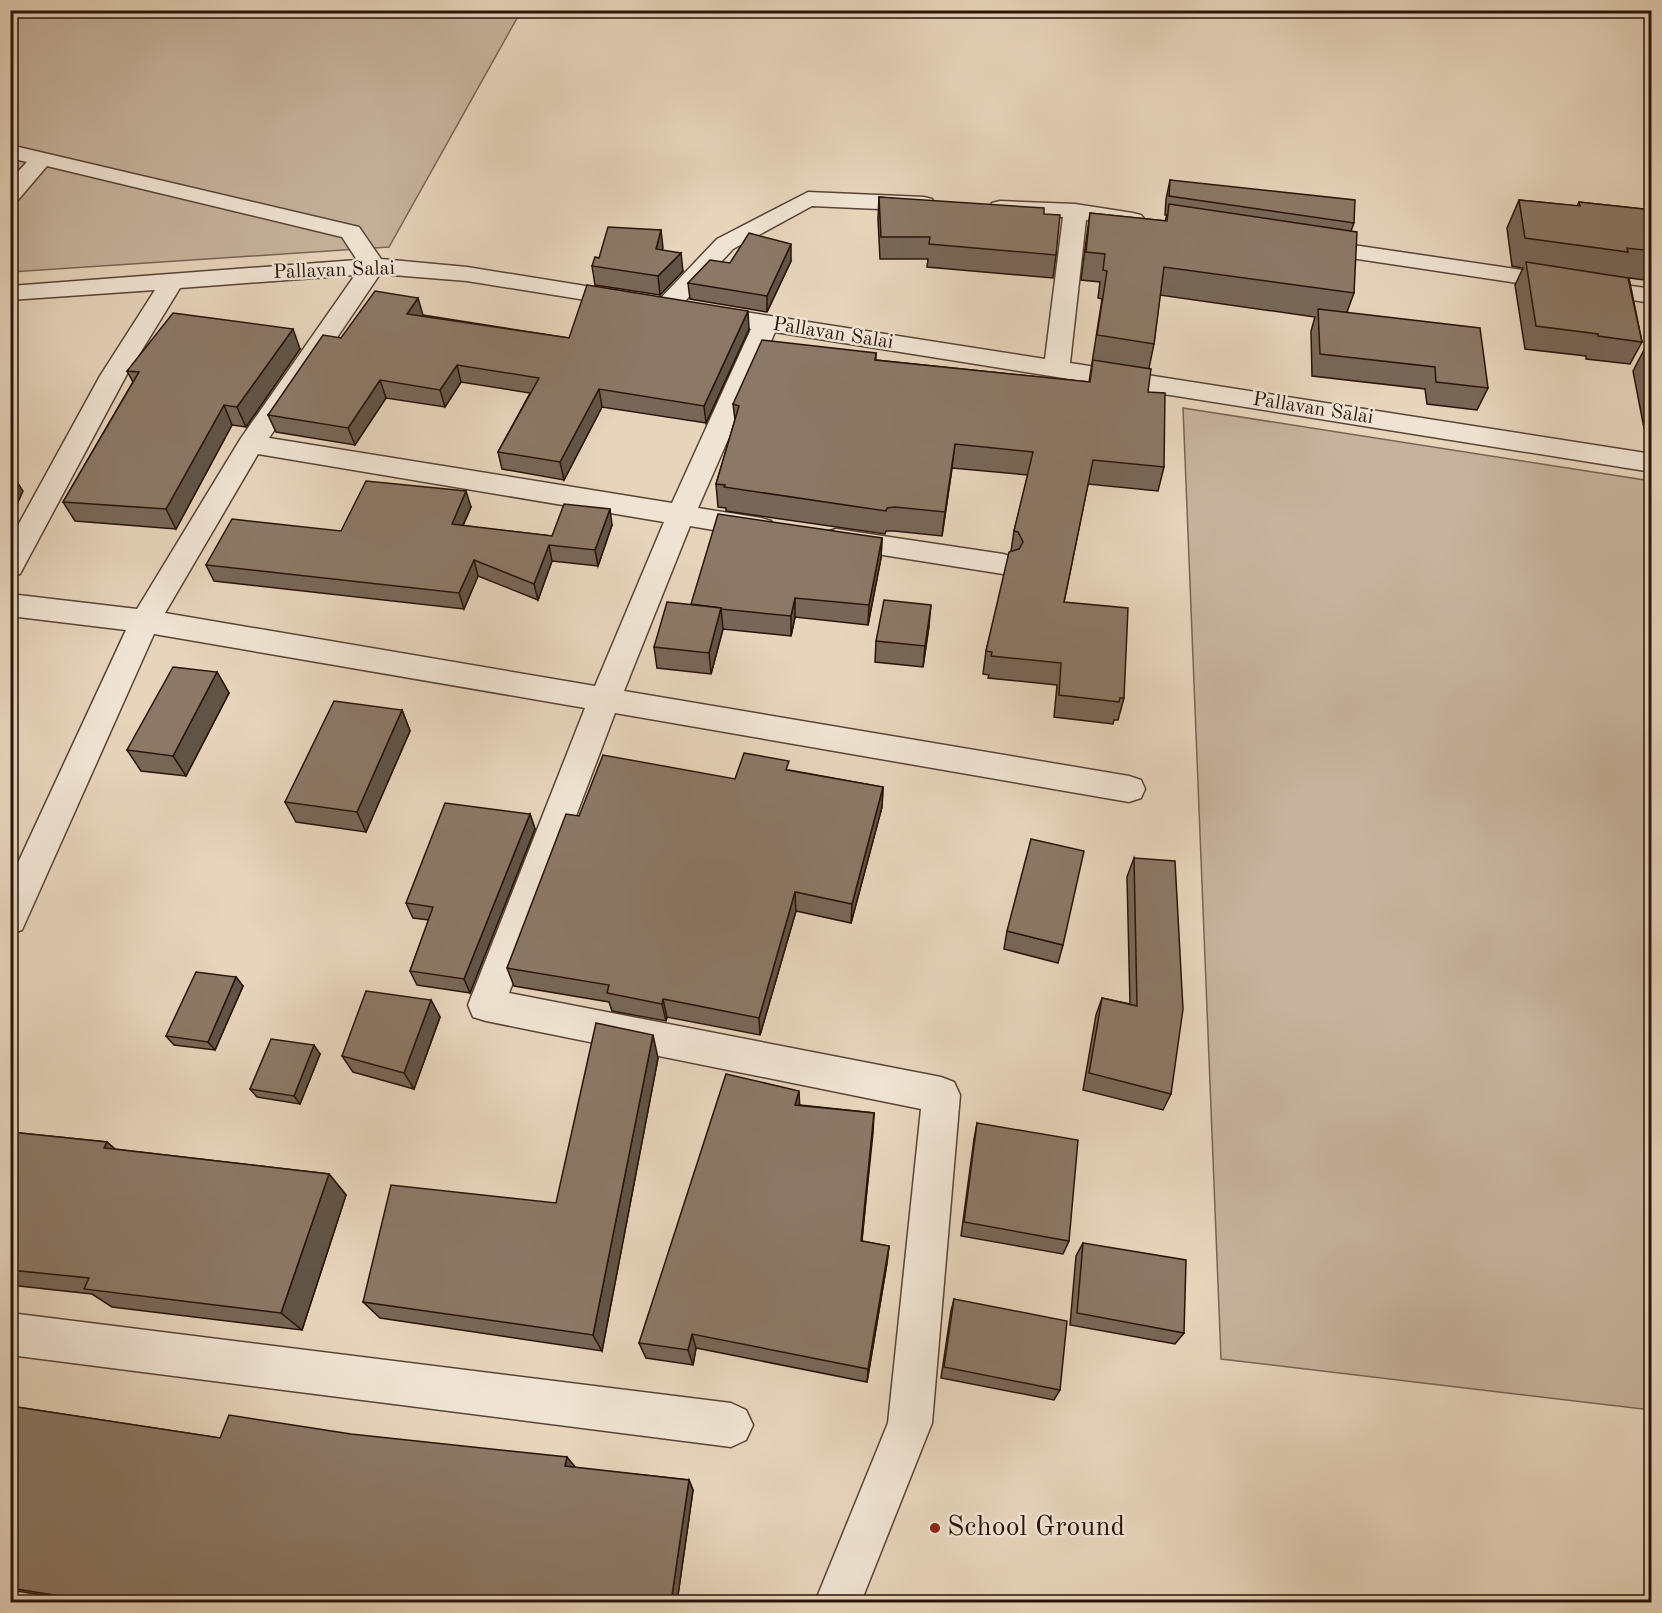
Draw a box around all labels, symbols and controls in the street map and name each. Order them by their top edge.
street label: Pallavan Salai [273,259,395,283]
street label: Pallavan Salai [771,315,895,353]
street label: Pallavan Salai [1251,390,1375,428]
place label: School Ground [947,1514,1125,1542]
marker: School Ground [928,1521,942,1535]

